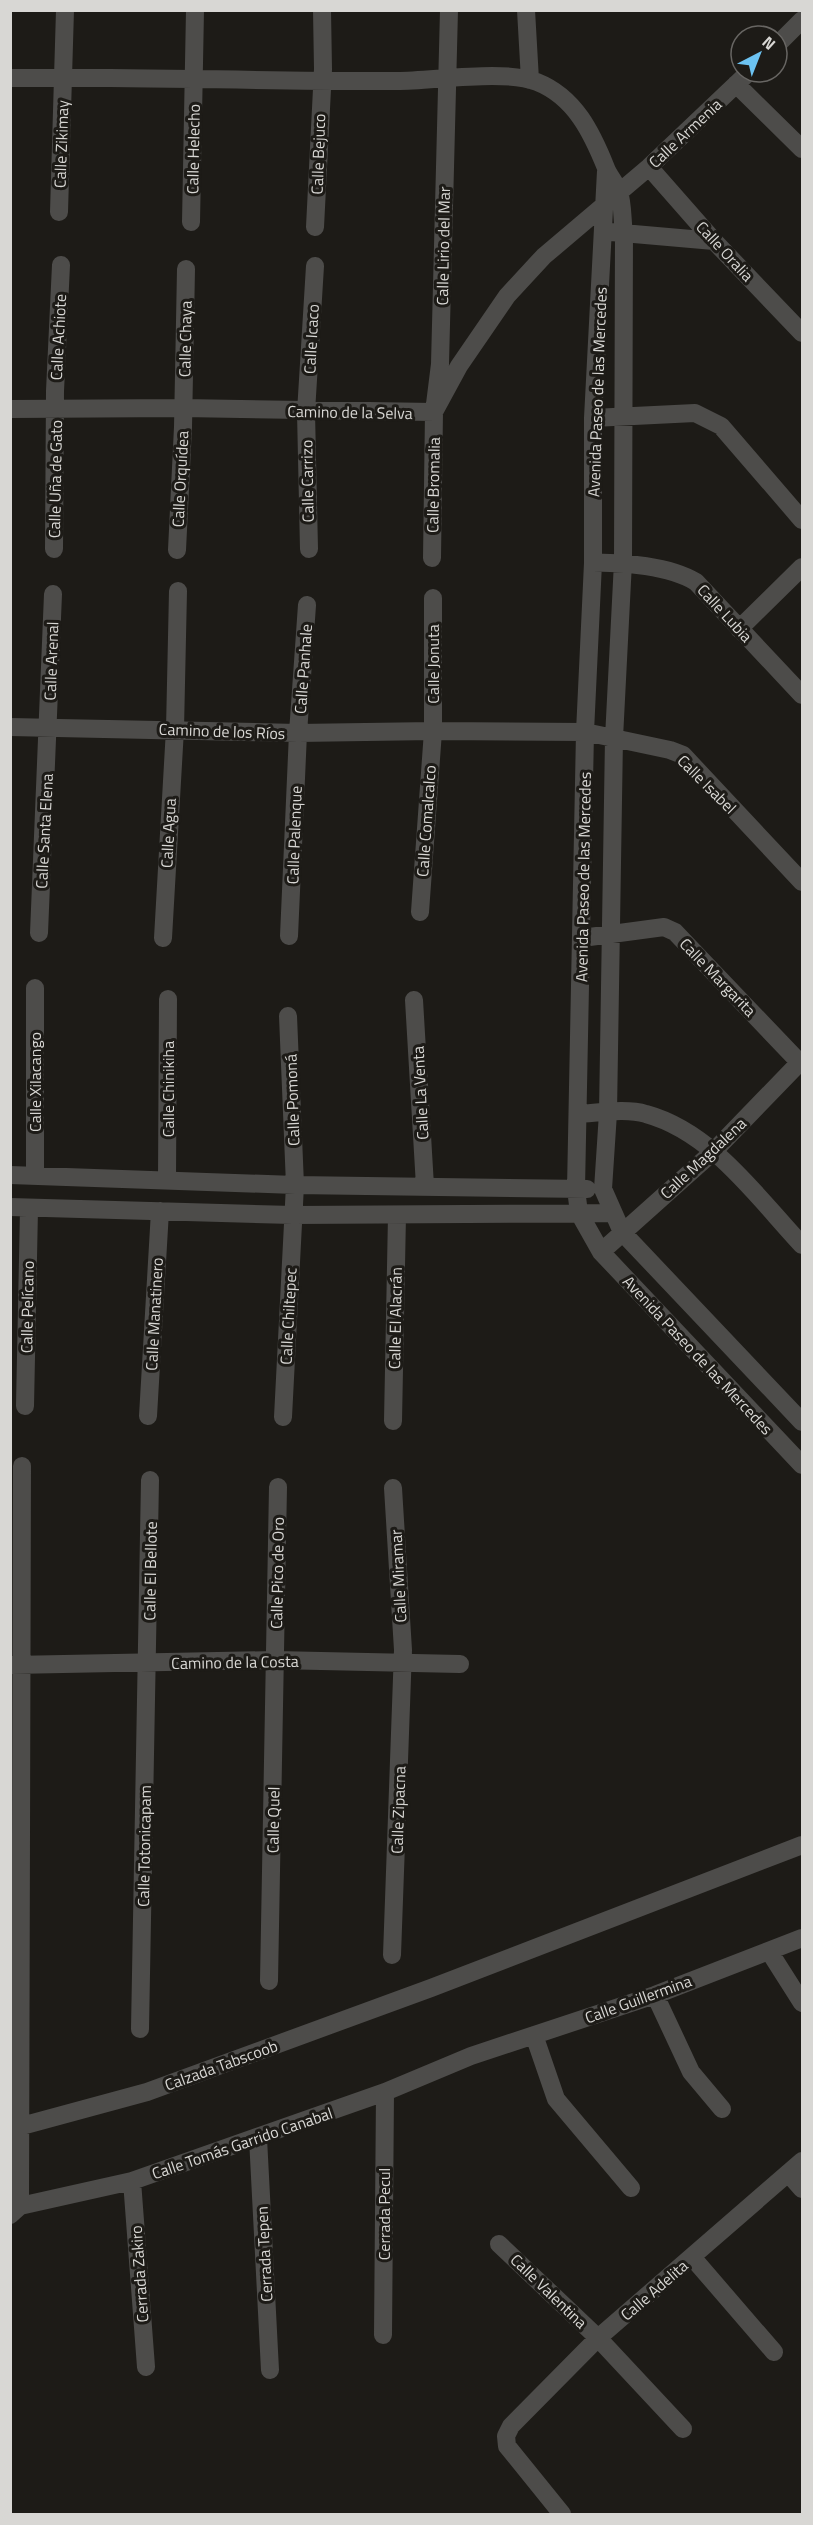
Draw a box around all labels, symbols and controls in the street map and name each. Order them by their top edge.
north arrow [729,24,789,84]
text: N [757,30,781,55]
street label: Calle Armenia [643,93,727,173]
street label: Calle Zikimay [47,99,75,188]
street label: Calle Helecho [180,104,206,194]
street label: Calle Bejuco [305,113,331,195]
street label: Calle Lirio del Mar [430,186,456,306]
street label: Calle Oralia [691,215,759,287]
street label: Avenida Paseo de las Mercedes [581,286,613,498]
street label: Calle Achiote [44,293,72,381]
street label: Calle Chaya [172,301,198,377]
street label: Calle Icaco [297,303,325,375]
street label: Camino de la Selva [287,399,413,425]
street label: Calle Uña de Gato [42,420,68,538]
street label: Calle Orquídea [165,430,195,528]
street label: Calle Bromalia [420,437,446,533]
street label: Calle Carrizo [294,439,320,523]
street label: Calle Lubia [692,579,758,647]
street label: Calle Arenal [38,621,64,701]
street label: Calle Panhale [288,623,318,715]
street label: Calle Jonuta [421,624,445,704]
street label: Camino de los Ríos [158,717,286,745]
street label: Calle Isabel [672,749,742,819]
street label: Calle Comalcalco [410,764,442,878]
street label: Avenida Paseo de las Mercedes [569,772,597,982]
street label: Calle Santa Elena [29,773,59,889]
street label: Calle Palenque [280,785,308,885]
street label: Calle Agua [154,797,182,869]
street label: Calle Margarita [674,932,762,1022]
street label: Calle Xilacango [23,1032,47,1132]
street label: Calle Chinikiha [156,1041,180,1137]
street label: Calle La Venta [406,1045,434,1141]
street label: Calle Pomoná [278,1054,306,1146]
street label: Calle Magdalena [654,1112,752,1204]
street label: Calle Manatinero [139,1257,169,1371]
street label: Calle Pelícano [14,1261,40,1353]
street label: Calle Chiltepec [273,1267,303,1365]
street label: Calle El Alacrán [382,1267,408,1369]
street label: Avenida Paseo de las Mercedes [617,1270,779,1440]
street label: Calle Pico de Oro [264,1517,290,1629]
street label: Calle El Bellote [137,1521,163,1621]
street label: Calle Miramar [384,1528,412,1623]
street label: Camino de la Costa [171,1649,299,1675]
street label: Calle Zipacna [384,1766,412,1854]
street label: Calle Totonicapam [131,1785,157,1907]
street label: Calle Quel [260,1787,286,1853]
street label: Calle Guillermina [581,1969,695,2029]
street label: Calzada Tabscoob [161,2033,281,2097]
street label: Calle Tomás Garrido Canabal [148,2101,336,2185]
street label: Cerrada Pecul [372,2168,396,2260]
street label: Cerrada Tepen [250,2206,278,2302]
street label: Cerrada Zakiro [124,2225,154,2323]
street label: Calle Valentina [505,2248,593,2334]
street label: Calle Adelita [615,2254,693,2326]

